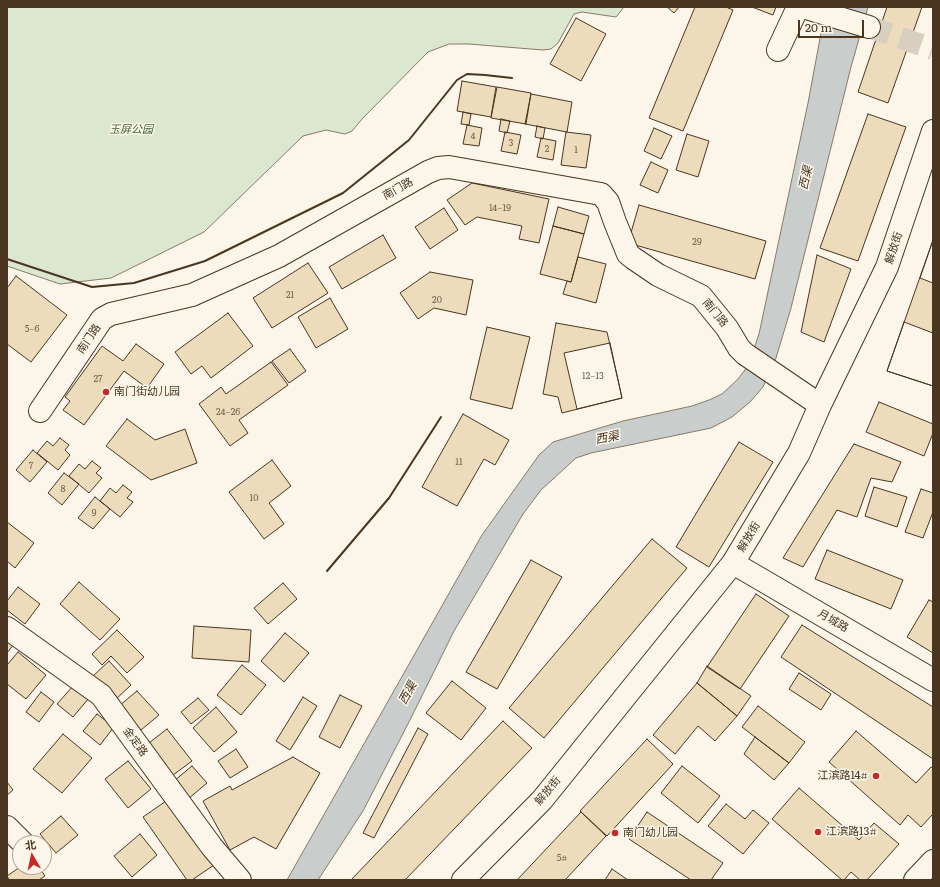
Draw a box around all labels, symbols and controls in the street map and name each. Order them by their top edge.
scale bar [800,12,866,38]
text: 20 m [805,18,832,36]
park label: 玉屏公园 [109,123,153,137]
house number: 4 [471,131,475,141]
house number: 3 [509,138,513,148]
house number: 2 [545,144,549,154]
house number: 1 [574,145,578,155]
water label: 西渠 [796,165,816,191]
street label: 南门路 [380,175,416,203]
house number: 14~19 [489,203,511,213]
street label: 解放街 [882,230,906,266]
house number: 29 [692,237,702,247]
house number: 21 [286,290,294,300]
house number: 20 [432,295,442,305]
street label: 南门路 [699,296,731,330]
street label: 南门路 [74,322,104,356]
house number: 5~6 [25,324,39,334]
house number: 12~13 [582,371,604,381]
house number: 27 [93,374,103,384]
place label: 南门街幼儿园 [114,385,180,399]
marker: 南门街幼儿园 [101,387,111,397]
house number: 24~26 [216,407,240,417]
water label: 西渠 [594,429,620,447]
house number: 11 [455,457,463,467]
house number: 7 [29,461,33,471]
house number: 8 [61,484,65,494]
house number: 10 [250,493,258,503]
house number: 9 [92,508,96,518]
street label: 解放街 [735,519,763,555]
street label: 月城路 [815,607,851,635]
water label: 西渠 [396,679,420,707]
street label: 金定路 [120,725,150,759]
place label: 江滨路14# [817,769,868,783]
marker: 江滨路14# [871,771,881,781]
street label: 解放街 [532,774,564,808]
place label: 江滨路13# [826,825,877,839]
place label: 南门幼儿园 [623,826,678,840]
marker: 江滨路13# [813,827,823,837]
marker: 南门幼儿园 [610,828,620,838]
north arrow [12,835,52,875]
text: 北 [24,835,37,853]
house number: 5# [557,853,567,863]

